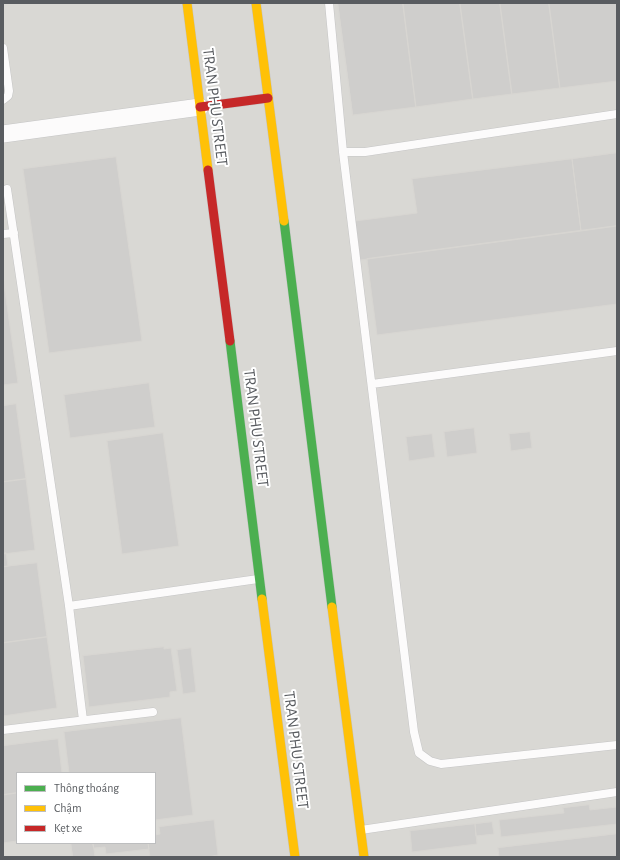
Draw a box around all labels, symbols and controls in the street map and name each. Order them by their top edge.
street label: TRAN PHU STREET [198,47,232,167]
street label: TRAN PHU STREET [239,368,273,488]
street label: TRAN PHU STREET [279,690,313,810]
legend [16,772,156,844]
text: Thông thoáng [54,782,119,794]
text: Chậm [54,802,82,814]
text: Kẹt xe [54,822,82,834]

